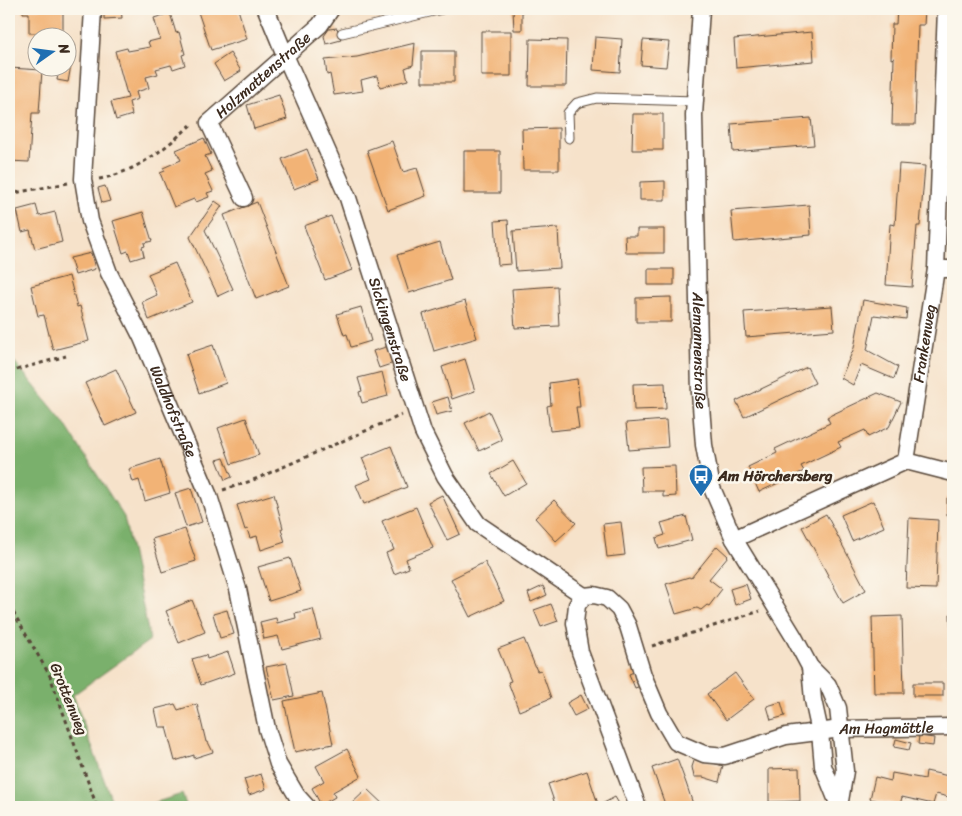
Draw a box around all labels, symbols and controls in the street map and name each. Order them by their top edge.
street label: Holzmattenstraße [209,25,317,125]
north arrow [28,28,78,78]
text: N [51,40,78,57]
street label: Sickingenstraße [361,274,419,385]
street label: Alemannenstraße [685,291,714,410]
street label: Frankenweg [905,302,943,384]
street label: Waldhofstraße [142,361,204,462]
bus stop icon: Am Hörchersberg [688,463,714,497]
place label: Am Hörchersberg [717,463,833,489]
street label: Grottenweg [43,659,96,740]
street label: Am Hagmättle [838,714,934,742]

